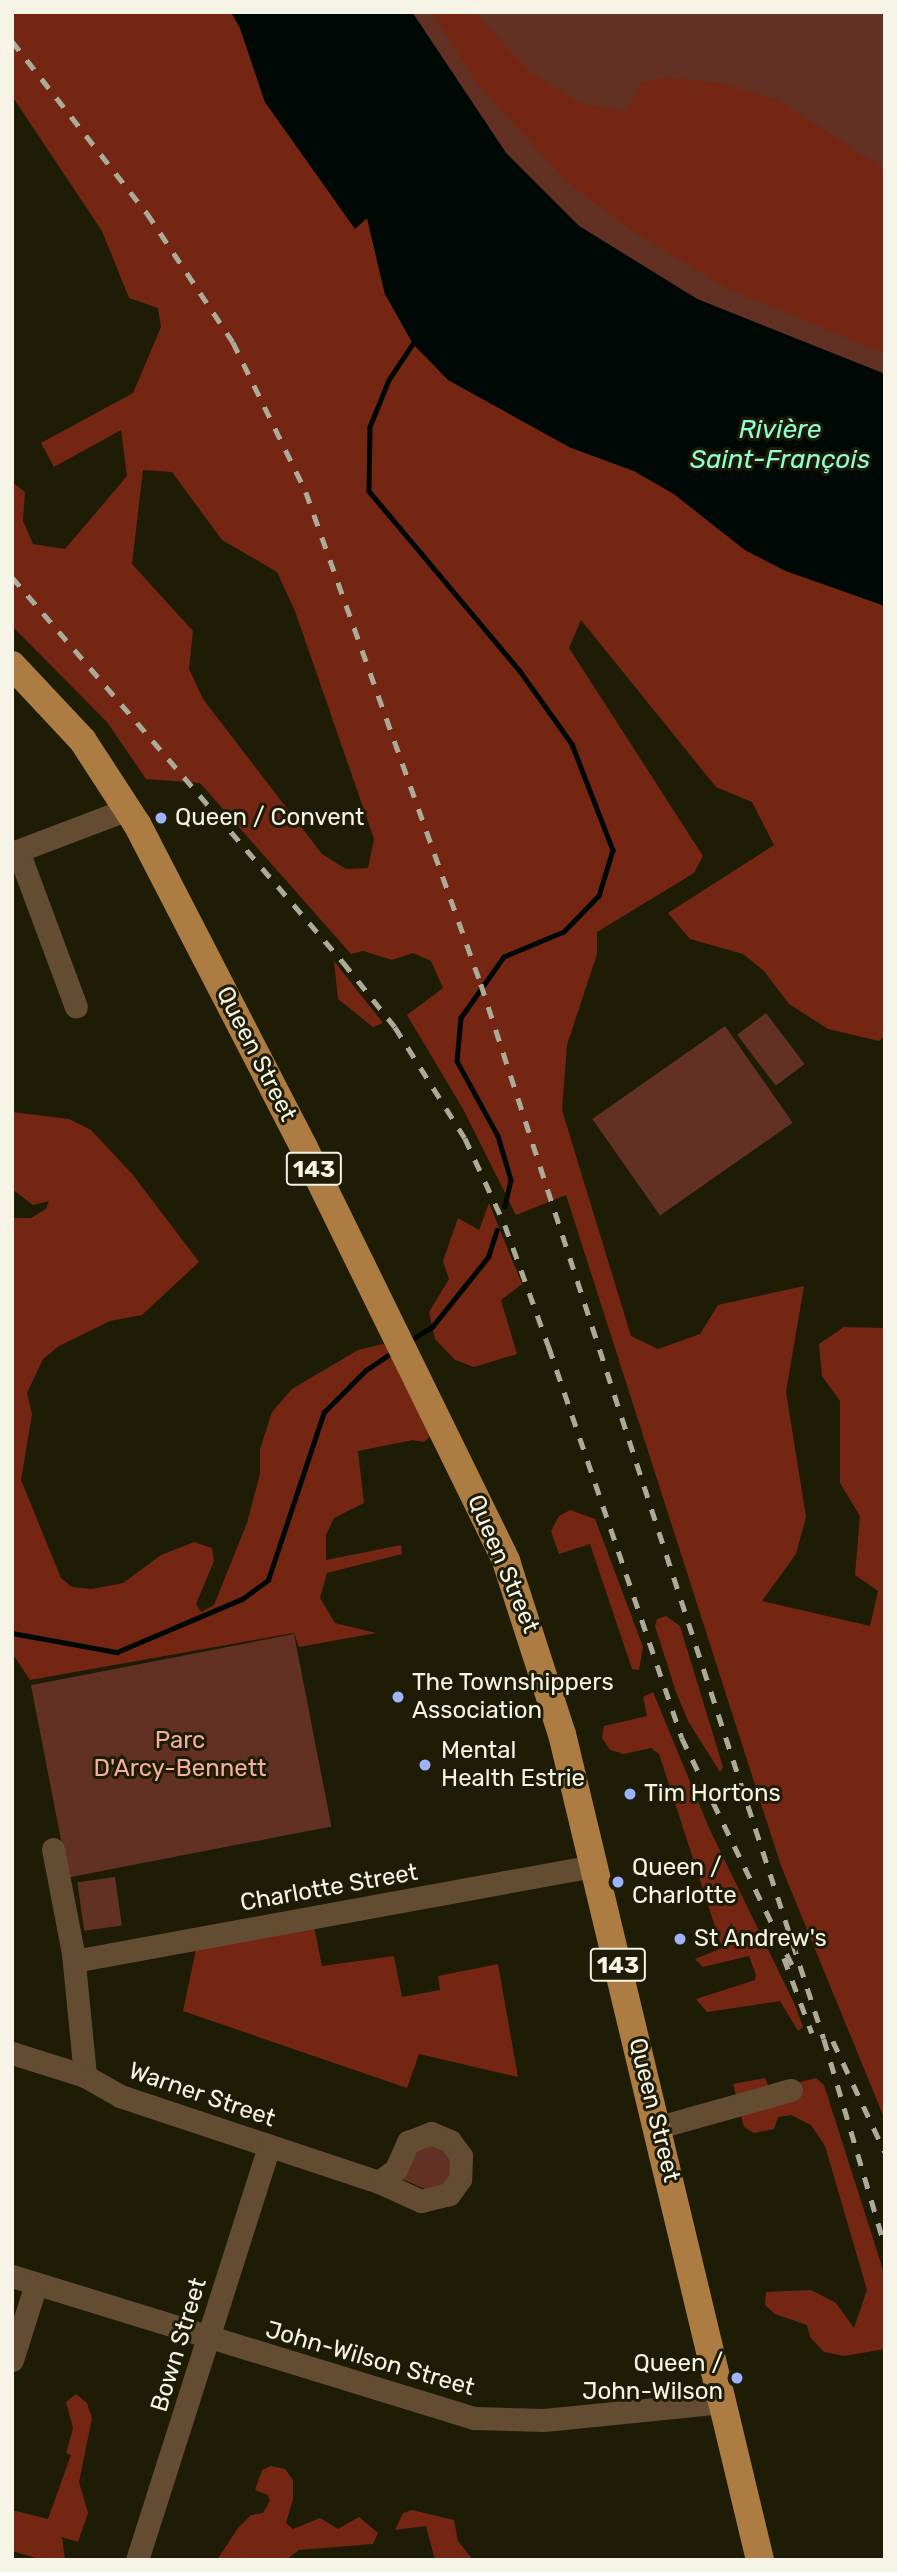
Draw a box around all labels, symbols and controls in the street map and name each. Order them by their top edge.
water label: Rivière Saint-François [690,414,870,476]
place label: Queen / Convent [175,804,364,832]
marker: Queen / Convent [153,810,169,826]
street label: Queen Street [210,982,302,1126]
road number: 143 [284,1150,344,1188]
street label: Queen Street [461,1491,545,1637]
place label: The Townshippers Association [412,1669,614,1725]
marker: The Townshippers Association [390,1689,406,1705]
park label: Parc D'Arcy-Bennett [94,1727,266,1783]
place label: Mental Health Estrie [441,1737,585,1793]
marker: Mental Health Estrie [415,1755,435,1775]
place label: Tim Hortons [644,1780,781,1808]
marker: Tim Hortons [622,1786,638,1802]
place label: Queen / Charlotte [632,1854,737,1910]
street label: Charlotte Street [238,1858,420,1918]
marker: Queen / Charlotte [610,1874,626,1890]
place label: St Andrew's [694,1925,827,1953]
marker: St Andrew's [672,1931,688,1947]
road number: 143 [588,1946,648,1984]
street label: Queen Street [622,2035,686,2185]
street label: Warner Street [125,2056,279,2134]
street label: Bown Street [145,2275,213,2415]
street label: John-Wilson Street [262,2315,478,2403]
place label: Queen / John-Wilson [582,2350,723,2406]
marker: Queen / John-Wilson [729,2370,745,2386]

